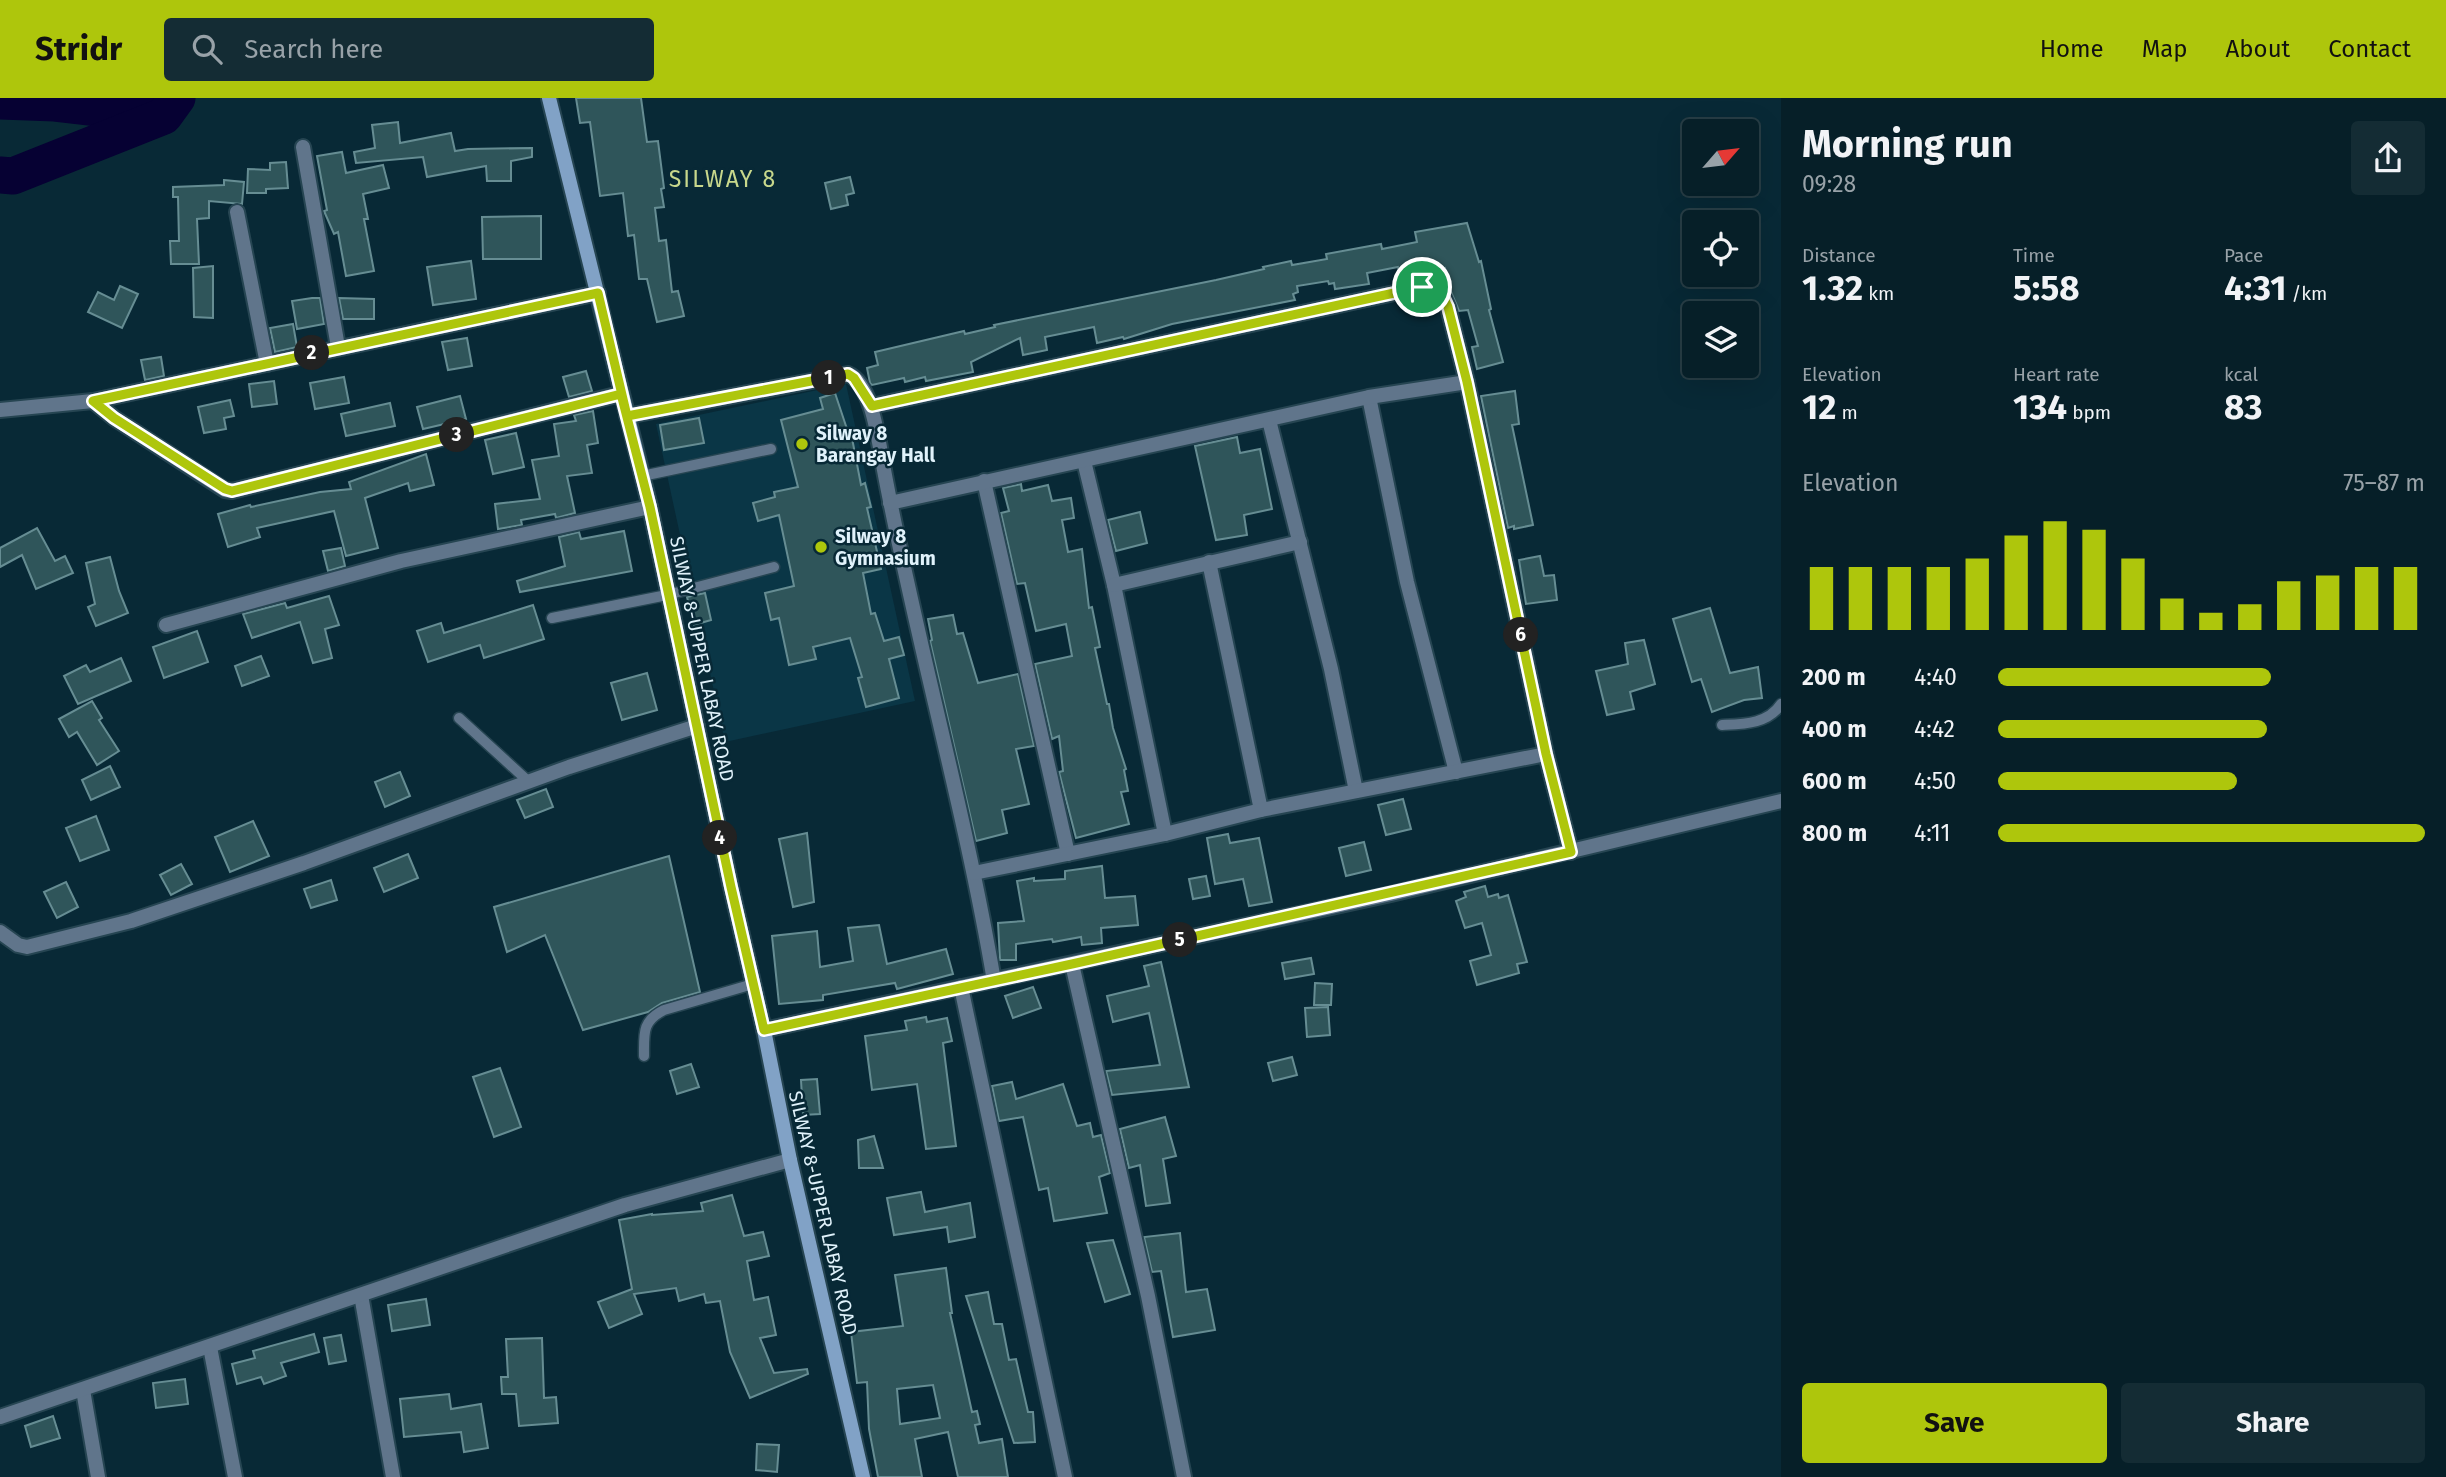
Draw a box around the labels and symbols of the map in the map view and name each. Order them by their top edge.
north arrow [1682,119,1759,196]
district label: SILWAY 8 [669,165,777,193]
pin [1392,257,1452,317]
pin: 2 [294,336,330,370]
pin: 1 [812,360,846,396]
pin: 3 [440,418,475,452]
place label: Silway 8 Barangay Hall [816,422,935,467]
marker: Silway 8 Barangay Hall [794,436,810,452]
place label: Silway 8 Gymnasium [835,525,936,570]
street label: SILWAY 8-UPPER LABAY ROAD [665,534,739,784]
marker: Silway 8 Gymnasium [813,539,829,555]
pin: 6 [1504,618,1538,652]
pin: 4 [702,820,738,856]
pin: 5 [1162,922,1198,958]
street label: SILWAY 8-UPPER LABAY ROAD [784,1089,862,1337]

